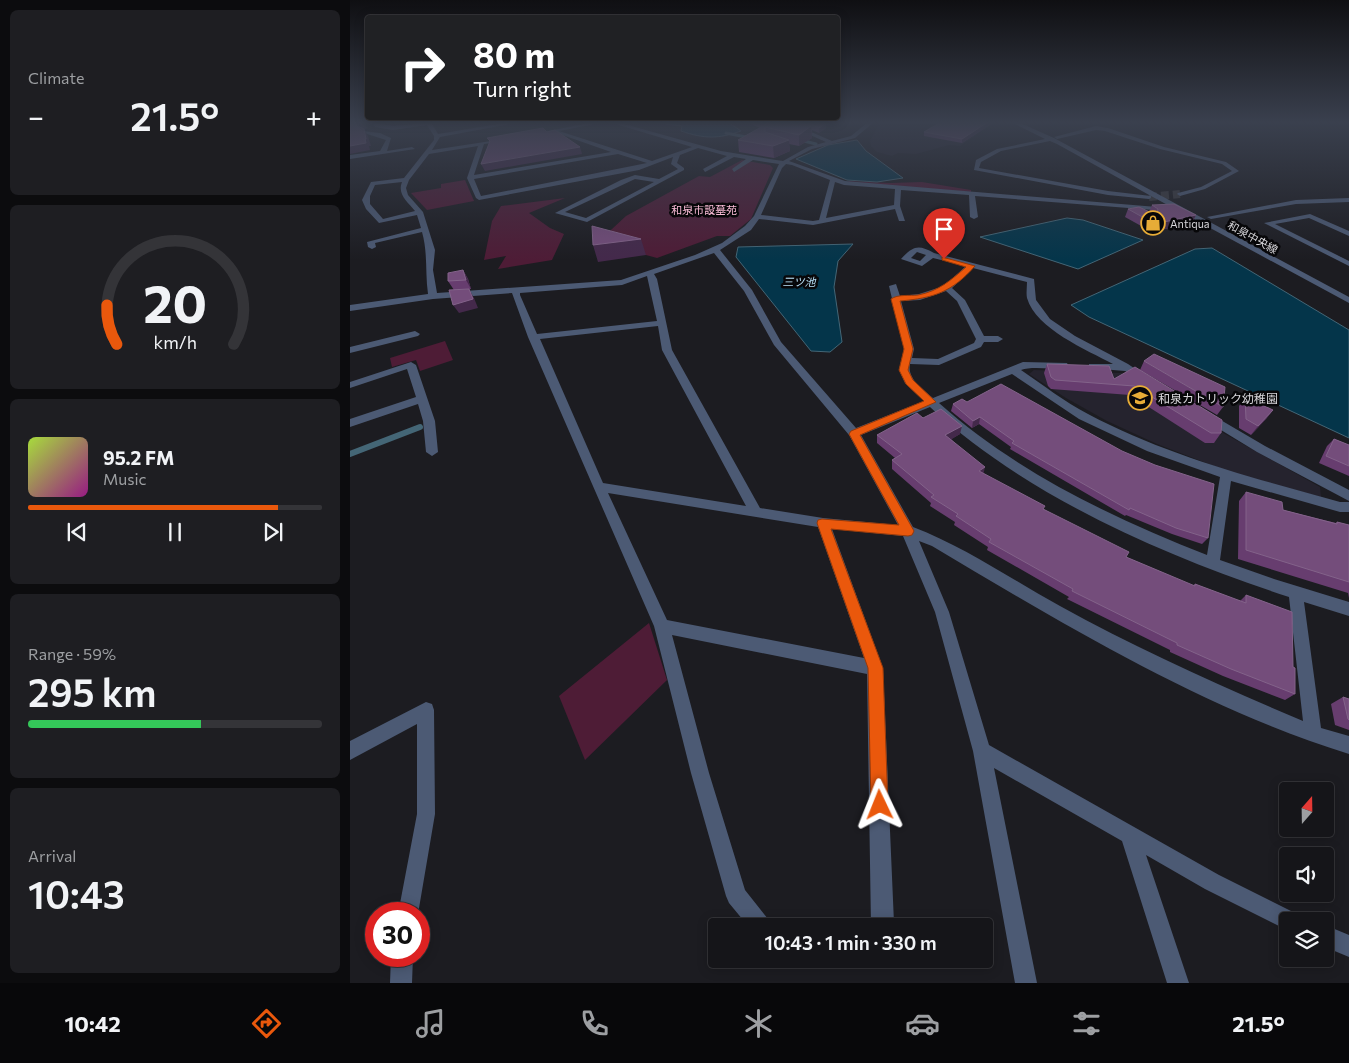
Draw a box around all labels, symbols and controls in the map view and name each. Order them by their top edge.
text: 80 m [473,32,555,75]
icon: right [390,35,455,100]
text: Climate [28,68,84,87]
text: Turn right [473,75,571,102]
text: 21.5° [130,92,219,139]
text: − [28,99,44,133]
text: + [306,99,322,133]
park label: 和泉市設墓苑 [671,203,737,216]
pin [923,208,965,259]
shop icon: Antiqua [1140,210,1166,236]
icon: arrive [930,215,958,243]
place label: Antiqua [1170,217,1210,230]
street label: 和泉中央線 [1226,218,1280,256]
text: 20 [143,270,207,334]
water label: 三ツ池 [783,275,816,288]
text: km/h [153,331,197,353]
school or university icon: 和泉カトリック幼稚園 [1127,385,1153,411]
place label: 和泉カトリック幼稚園 [1158,391,1278,405]
text: 95.2 FM [103,446,174,469]
text: Music [103,469,147,488]
icon: previous [63,518,91,546]
icon: pause [161,518,189,546]
icon: next [259,518,287,546]
text: Range · 59% [28,644,116,663]
text: 295 km [28,668,156,715]
position arrow [853,778,905,830]
north arrow [1279,782,1334,838]
map controls [1279,782,1334,967]
text: Arrival [28,846,76,865]
button: sound [1279,847,1334,902]
text: 10:43 [28,870,125,917]
speed limit sign: 30 [365,902,430,967]
button: layers [1279,912,1334,967]
text: 10:43 · 1 min · 330 m [764,931,937,954]
icon: directions [249,1006,284,1041]
icon: music [413,1006,448,1041]
icon: phone [577,1006,612,1041]
icon: climate [741,1006,776,1041]
icon: car [905,1006,940,1041]
icon: filters [1069,1006,1104,1041]
text: 10:42 [64,1010,121,1037]
text: 21.5° [1232,1010,1285,1037]

